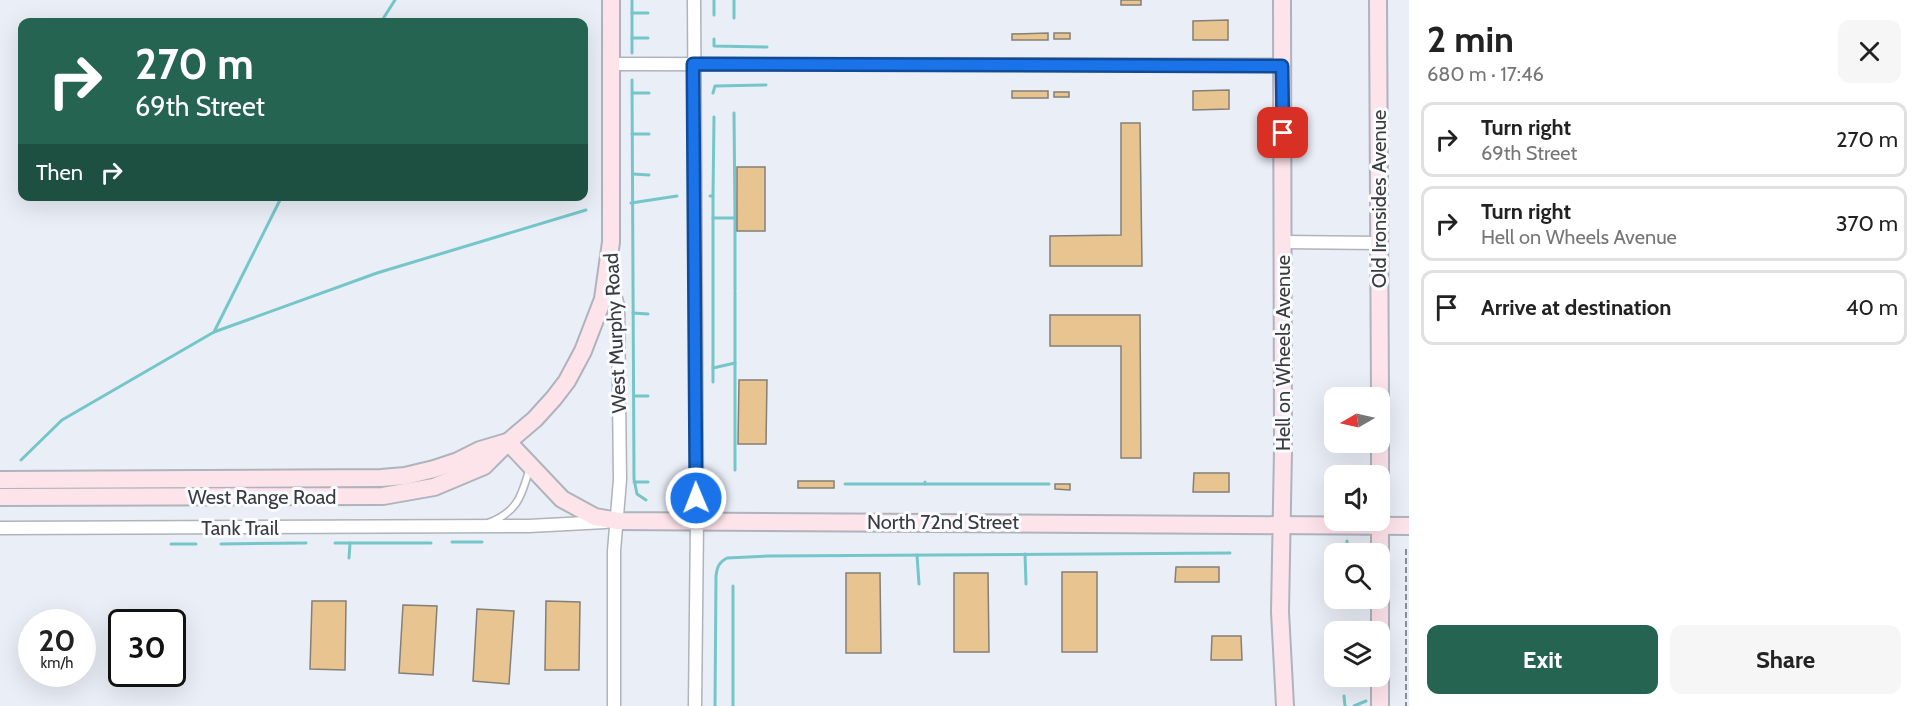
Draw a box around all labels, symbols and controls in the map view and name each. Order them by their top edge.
text: 2 min [1427,17,1514,61]
button: close [1838,20,1901,83]
text: 270 m [135,38,254,90]
icon: right [36,42,114,120]
text: 680 m · 17:46 [1427,62,1544,86]
text: 69th Street [135,90,265,123]
pin [1257,107,1308,158]
street label: Old Ironsides Avenue [1367,110,1391,288]
text: Turn right [1481,114,1571,141]
icon: arrive [1266,116,1299,149]
icon: right [1430,123,1463,156]
text: 270 m [1836,126,1898,153]
text: 69th Street [1481,141,1577,165]
icon: right [95,156,128,189]
text: Then [36,159,83,186]
text: Turn right [1481,198,1571,225]
icon: right [1430,207,1463,240]
text: 370 m [1836,210,1898,237]
text: Hell on Wheels Avenue [1481,225,1677,249]
street label: West Murphy Road [599,252,631,414]
street label: Hell on Wheels Avenue [1271,255,1295,451]
icon: arrive [1430,291,1463,324]
text: Arrive at destination [1481,294,1671,321]
text: 40 m [1846,294,1898,321]
north arrow [1324,387,1390,453]
map controls [1324,387,1390,687]
button: sound [1324,465,1390,531]
position arrow [664,466,728,530]
street label: West Range Road [188,485,336,509]
street label: North 72nd Street [867,510,1019,534]
street label: Tank Trail [201,516,279,540]
button: search [1324,543,1390,609]
speed limit sign: 30 [108,609,186,687]
button: layers [1324,621,1390,687]
text: 20 [38,622,76,659]
button: Exit [1427,625,1658,694]
button: Share [1670,625,1901,694]
text: km/h [41,654,73,672]

